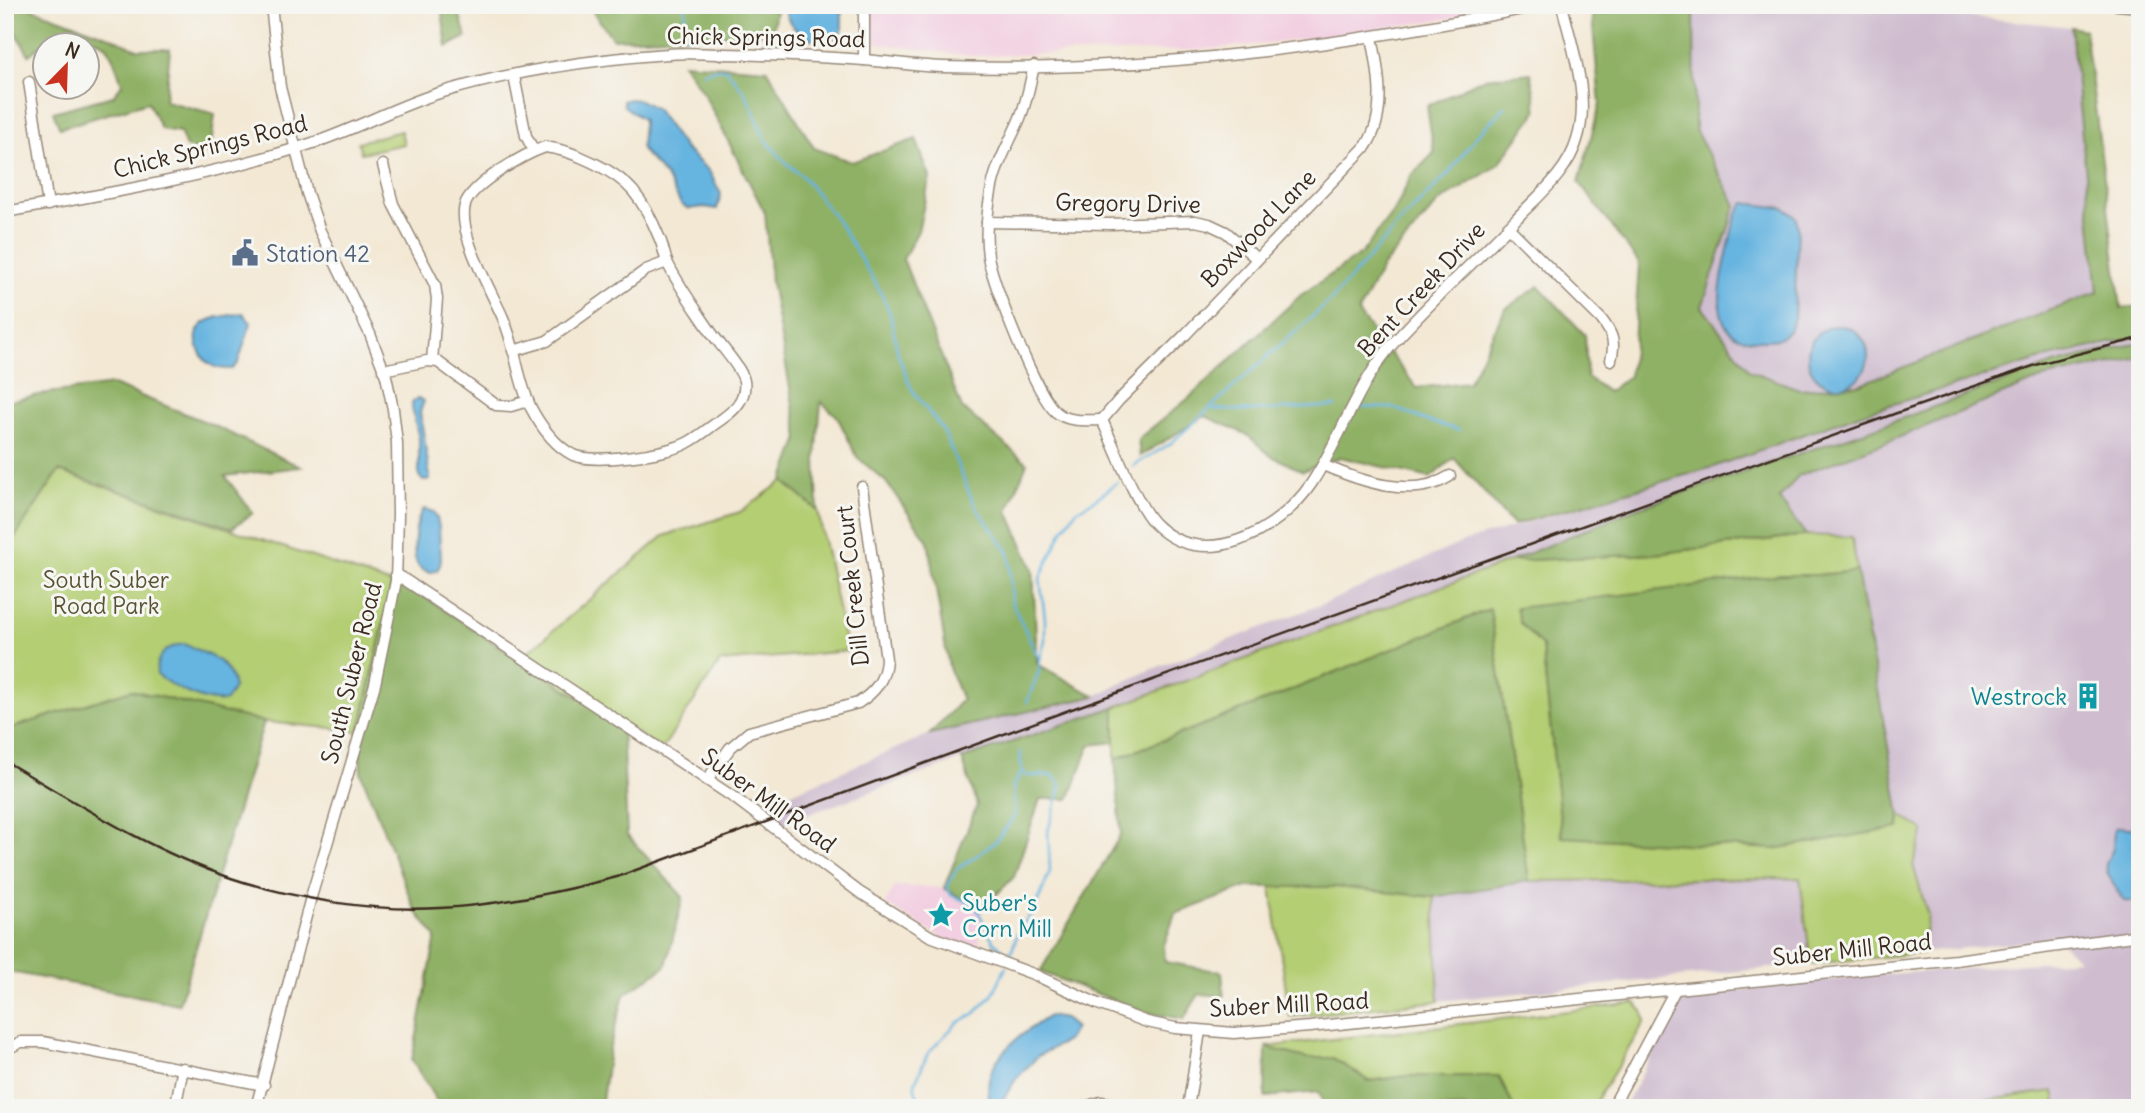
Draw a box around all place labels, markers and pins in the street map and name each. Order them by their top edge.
public building icon: Station 42 [230,238,260,268]
place label: Station 42 [266,239,370,268]
building icon: Westrock [2073,681,2103,711]
place label: Westrock [1971,682,2067,711]
place label: Suber's Corn Mill [962,888,1052,943]
place icon: Suber's Corn Mill [926,900,956,930]

